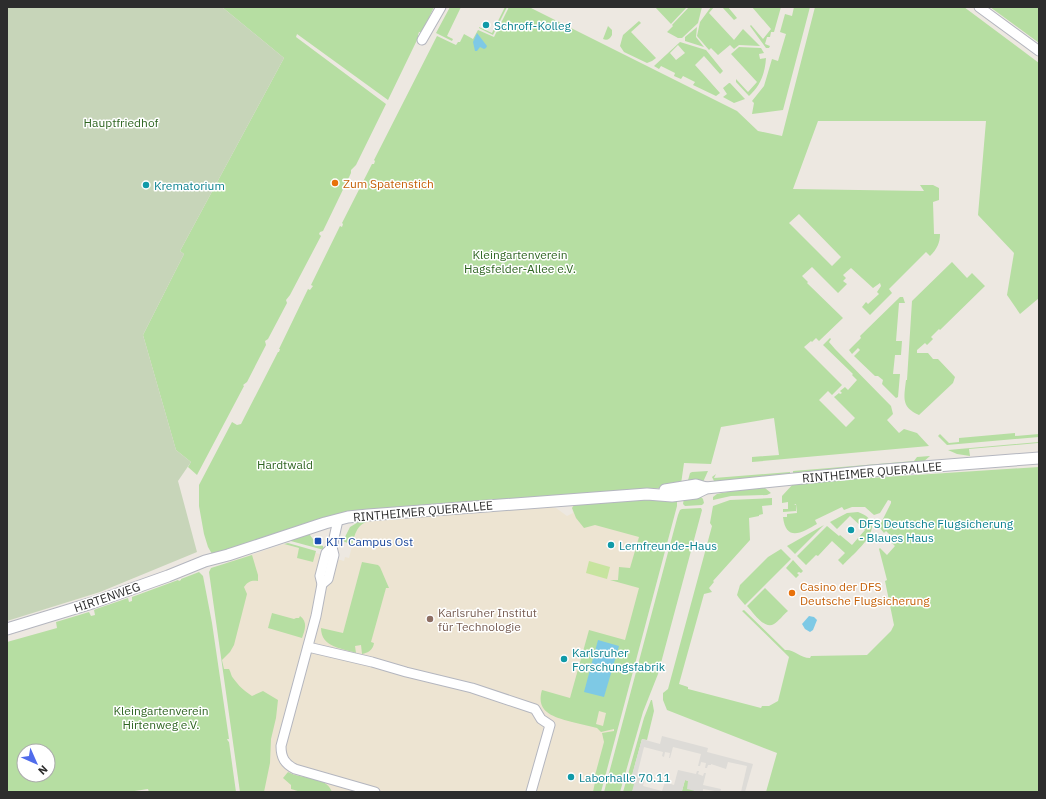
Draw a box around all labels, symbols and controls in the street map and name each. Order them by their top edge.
place label: Schroff-Kolleg [494,18,571,33]
marker: Schroff-Kolleg [481,20,491,30]
park label: Hauptfriedhof [84,115,159,130]
place label: Zum Spatenstich [343,176,434,191]
place label: Krematorium [154,178,225,193]
marker: Zum Spatenstich [330,178,340,188]
marker: Krematorium [141,180,151,190]
park label: Kleingartenverein Hagsfelder-Allee e.V. [464,247,576,276]
park label: Hardtwald [257,457,313,472]
street label: RINTHEIMER QUERALLEE [801,458,943,486]
street label: RINTHEIMER QUERALLEE [352,497,494,525]
place label: DFS Deutsche Flugsicherung - Blaues Haus [859,516,1014,545]
marker: DFS Deutsche Flugsicherung - Blaues Haus [846,525,856,535]
place label: KIT Campus Ost [326,534,413,549]
marker: KIT Campus Ost [313,536,323,546]
place label: Lernfreunde-Haus [619,538,717,553]
marker: Lernfreunde-Haus [606,540,616,550]
street label: HIRTENWEG [72,579,142,615]
place label: Casino der DFS Deutsche Flugsicherung [800,579,930,608]
marker: Casino der DFS Deutsche Flugsicherung [787,588,797,598]
place label: Karlsruher Institut für Technologie [438,605,537,634]
marker: Karlsruher Institut für Technologie [425,614,435,624]
place label: Karlsruher Forschungsfabrik [572,645,666,674]
marker: Karlsruher Forschungsfabrik [559,654,569,664]
park label: Kleingartenverein Hirtenweg e.V. [113,703,209,732]
north arrow [16,743,56,783]
text: N [35,762,51,778]
place label: Laborhalle 70.11 [579,770,671,785]
marker: Laborhalle 70.11 [566,772,576,782]

